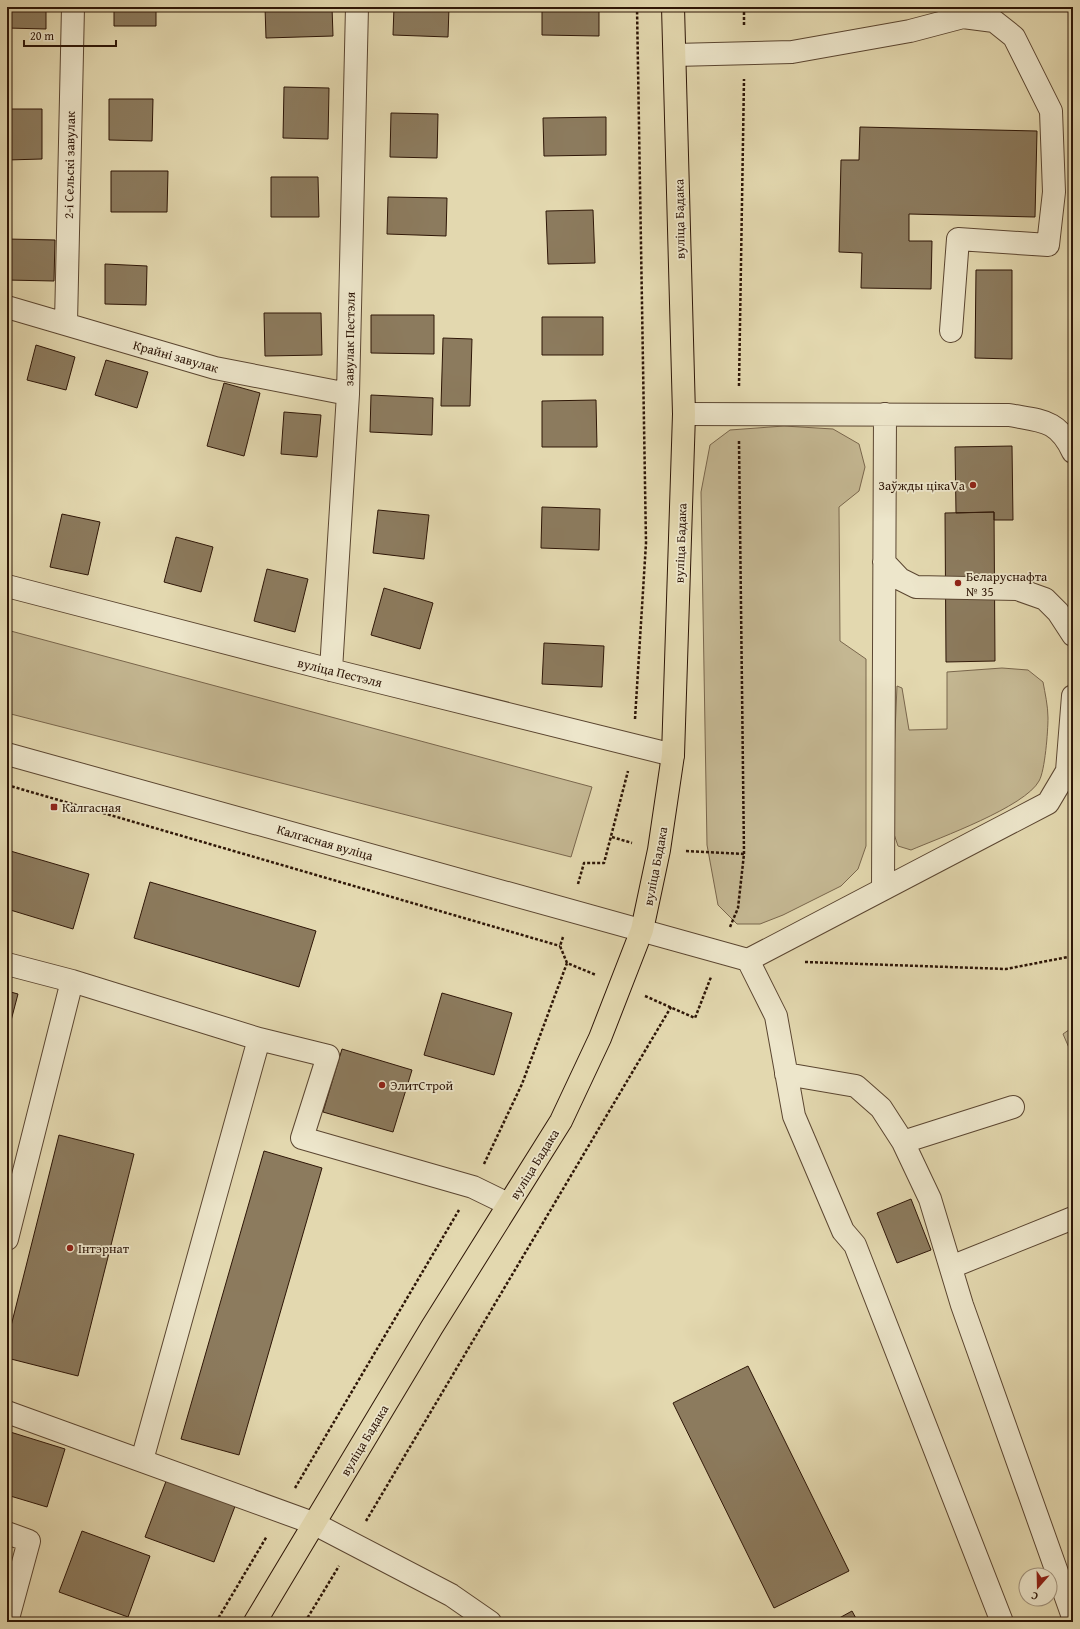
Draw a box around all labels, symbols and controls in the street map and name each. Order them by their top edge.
scale bar [24,22,116,48]
text: 20 m [30,27,54,44]
street label: 2-і Сельскі завулак [59,111,80,219]
street label: вуліца Бадака [669,178,690,259]
street label: завулак Пестэля [339,291,360,386]
street label: Крайні завулак [131,335,221,378]
place label: Заўжды цікаVа [878,476,966,495]
marker: Заўжды цікаVа [968,480,978,490]
street label: вуліца Бадака [670,502,691,583]
place label: Беларуснафта № 35 [966,567,1048,601]
marker: Беларуснафта № 35 [953,578,963,588]
street label: вуліца Пестэля [296,653,385,692]
place label: Калгасная [62,798,122,817]
marker: Калгасная [49,802,59,812]
street label: Калгасная вуліца [275,820,376,866]
street label: вуліца Бадака [639,824,673,907]
place label: ЭлитСтрой [390,1076,454,1095]
marker: ЭлитСтрой [377,1080,387,1090]
street label: вуліца Бадака [505,1125,564,1203]
place label: Інтэрнат [78,1239,130,1258]
marker: Інтэрнат [65,1243,75,1253]
street label: вуліца Бадака [336,1400,394,1479]
north arrow [1018,1567,1058,1607]
text: С [1029,1588,1040,1605]

